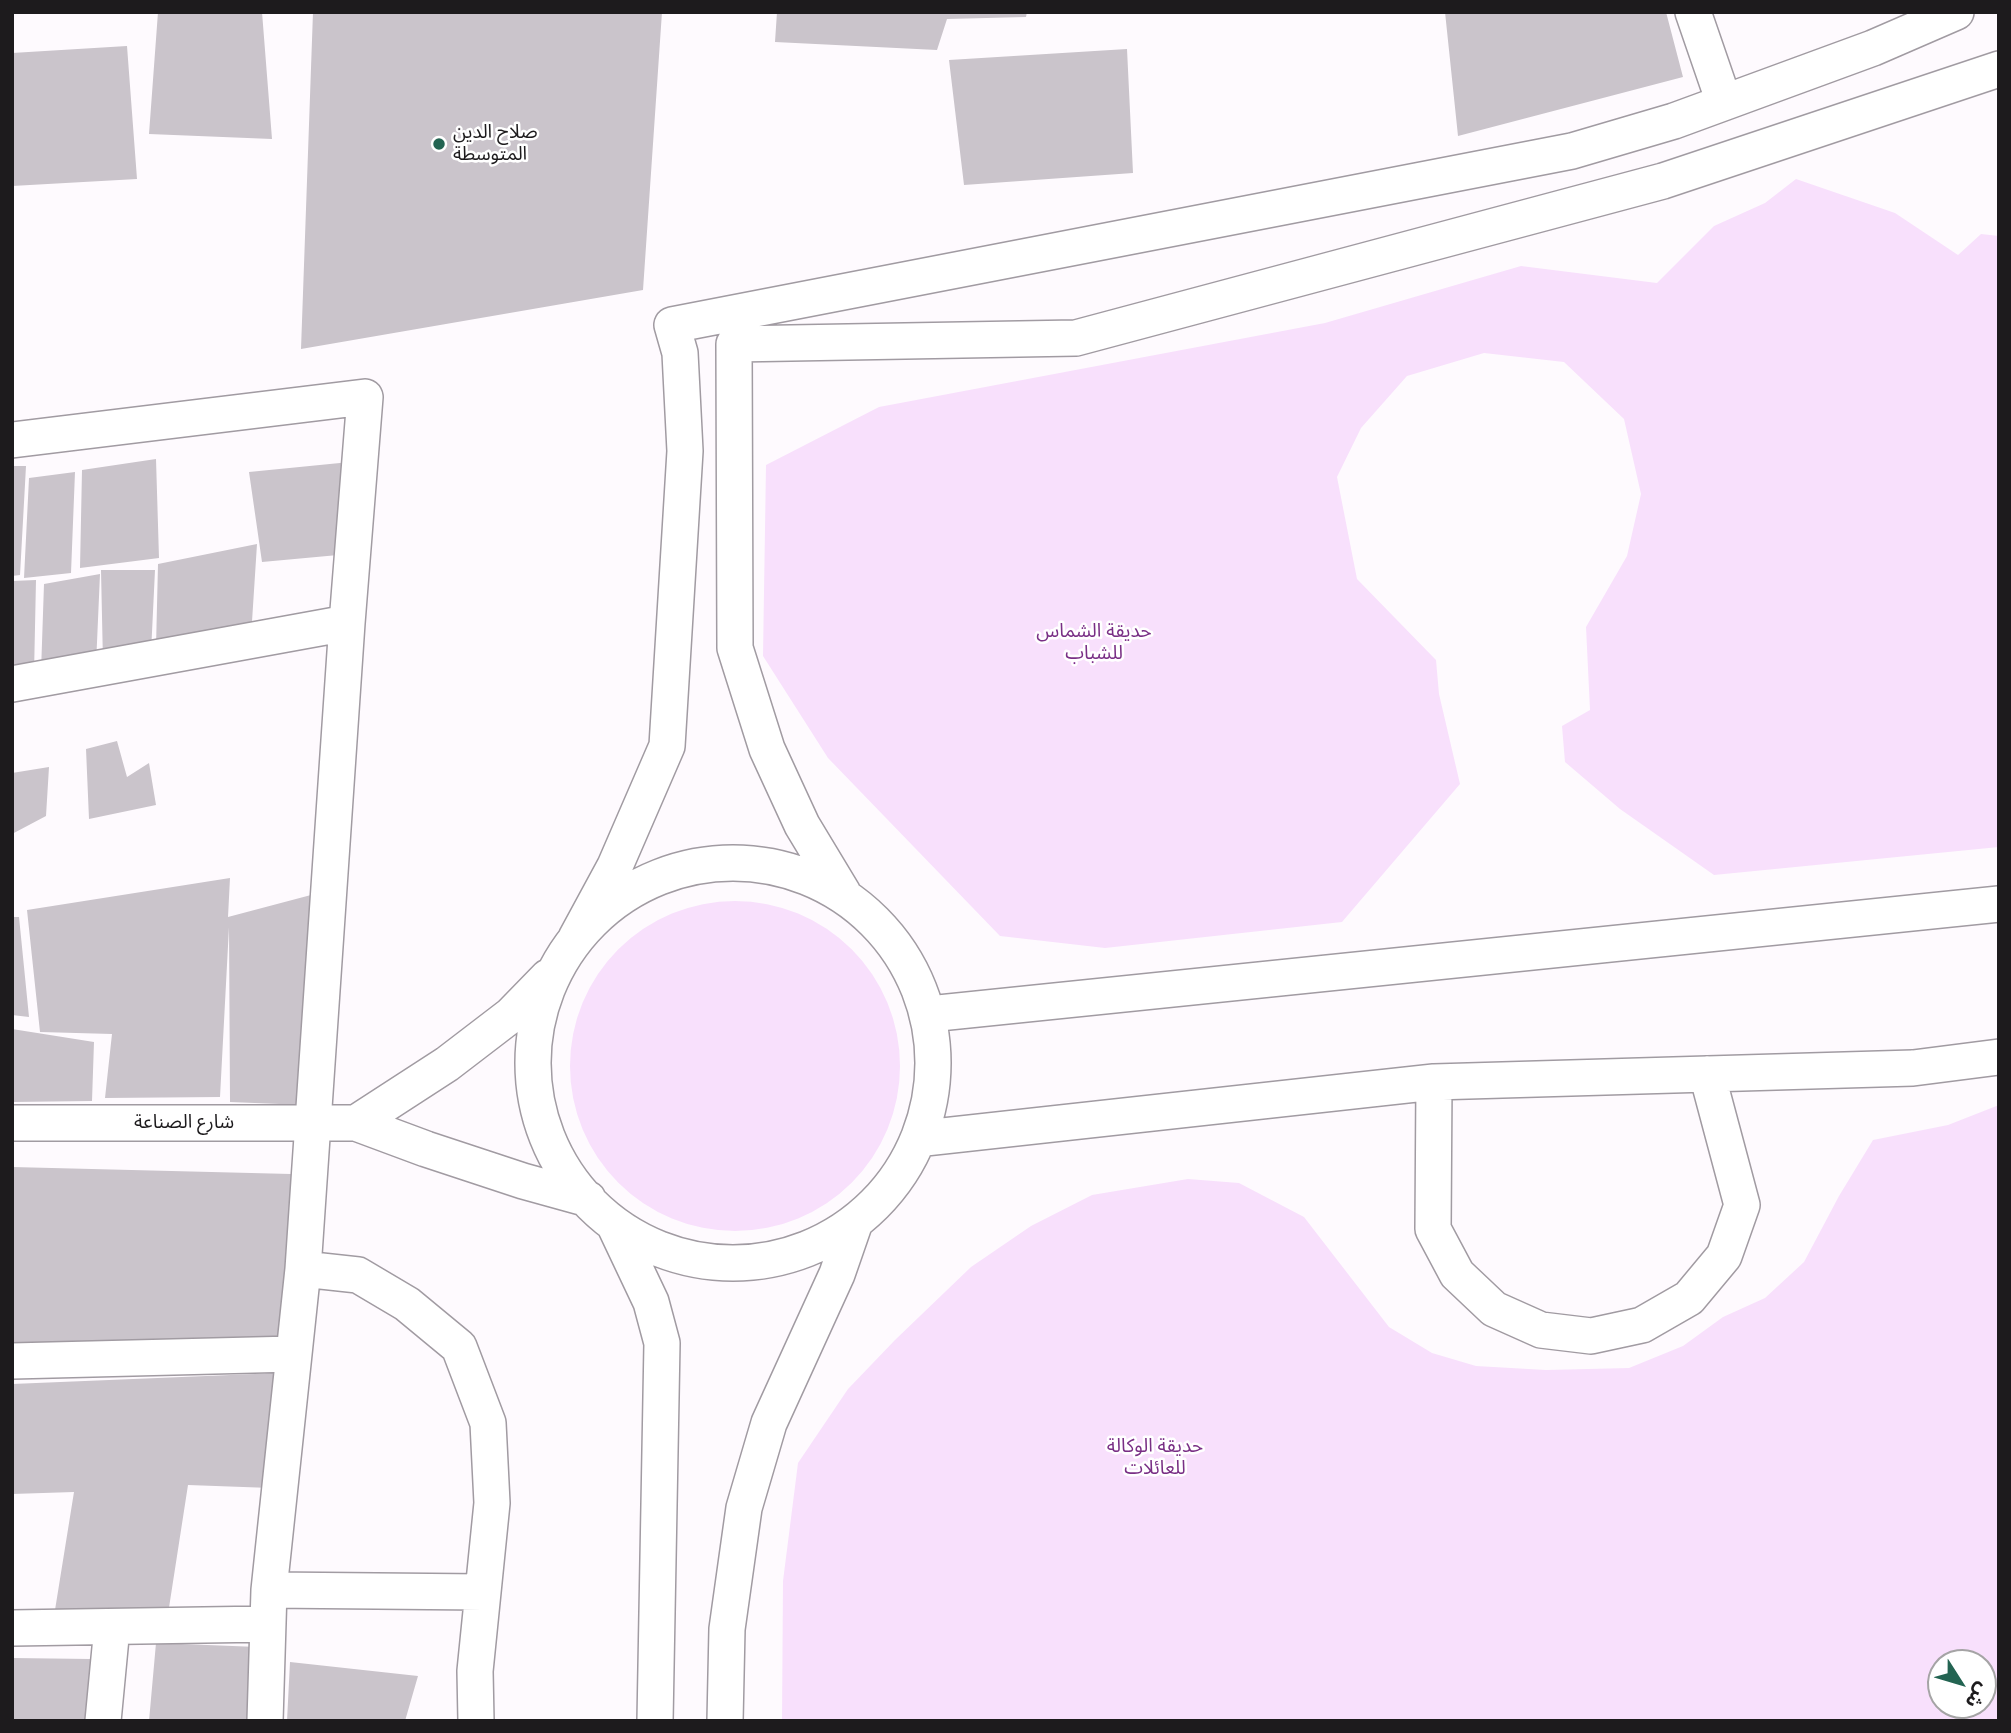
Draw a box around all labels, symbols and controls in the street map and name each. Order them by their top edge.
place label: صلاح الدين المتوسطة [453,122,538,166]
marker: صلاح الدين المتوسطة [431,136,447,152]
park label: حديقة الشماس للشباب [1036,621,1152,665]
street label: شارع الصناعة [134,1112,234,1134]
park label: حديقة الوكالة للعائلات [1107,1436,1203,1480]
north arrow [1927,1649,1997,1719]
text: ش [1960,1678,1995,1714]

